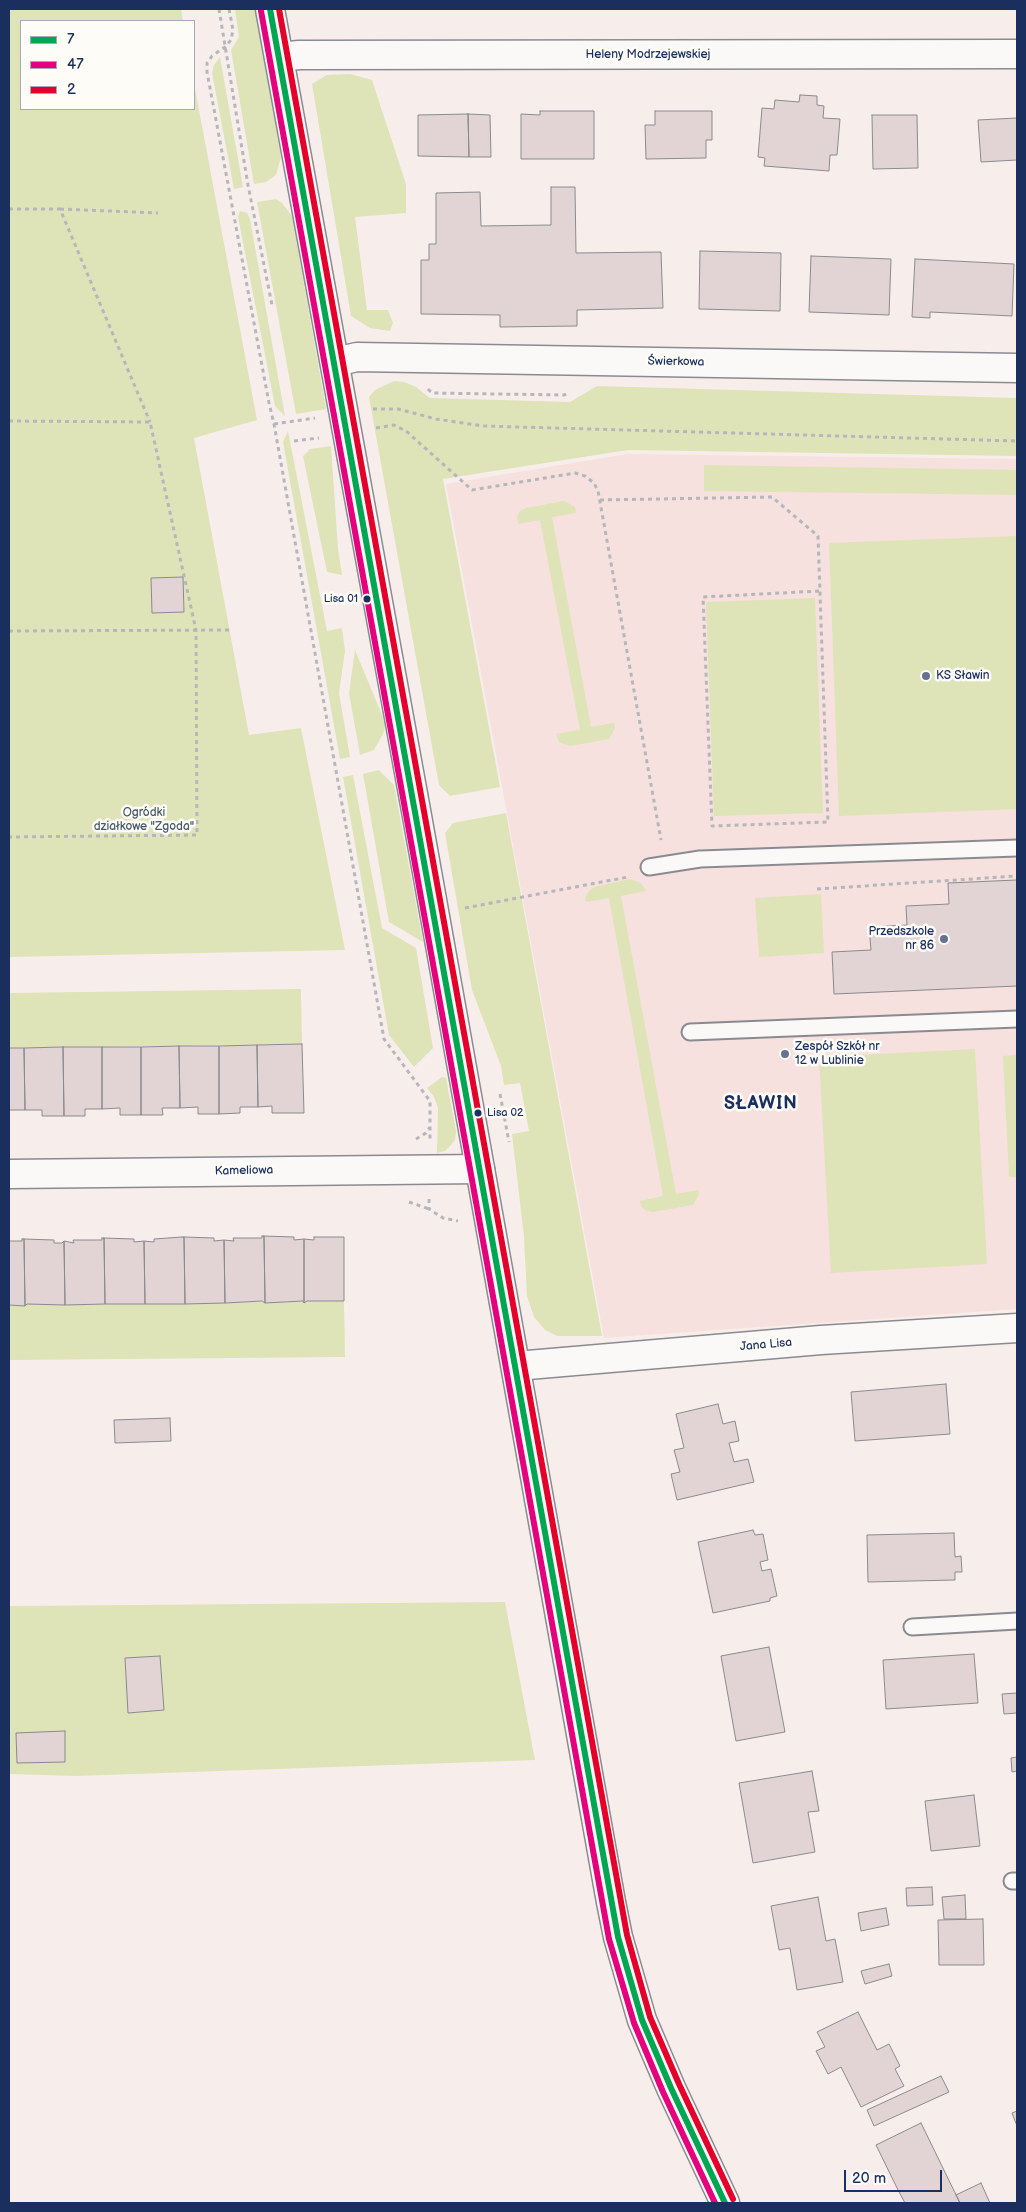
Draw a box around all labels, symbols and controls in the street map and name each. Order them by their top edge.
legend [20,20,195,110]
text: 7 [67,30,74,49]
street label: Heleny Modrzejewskiej [586,48,710,62]
text: 47 [67,55,84,74]
text: 2 [67,80,76,99]
street label: Świerkowa [648,354,704,370]
place label: Lisa 01 [324,592,358,606]
marker: Lisa 01 [362,594,372,604]
place label: KS Sławin [936,669,990,683]
marker: KS Sławin [920,670,932,682]
park label: Ogródki działkowe "Zgoda" [94,806,194,834]
place label: Przedszkole nr 86 [868,925,934,953]
marker: Przedszkole nr 86 [938,933,950,945]
place label: Zespół Szkół nr 12 w Lublinie [795,1040,880,1068]
marker: Zespół Szkół nr 12 w Lublinie [779,1048,791,1060]
district label: SŁAWIN [723,1093,799,1115]
place label: Lisa 02 [487,1106,523,1120]
marker: Lisa 02 [473,1108,483,1118]
street label: Kameliowa [215,1163,273,1179]
street label: Jana Lisa [739,1336,793,1354]
scale bar [846,2160,944,2192]
text: 20 m [852,2169,886,2188]

